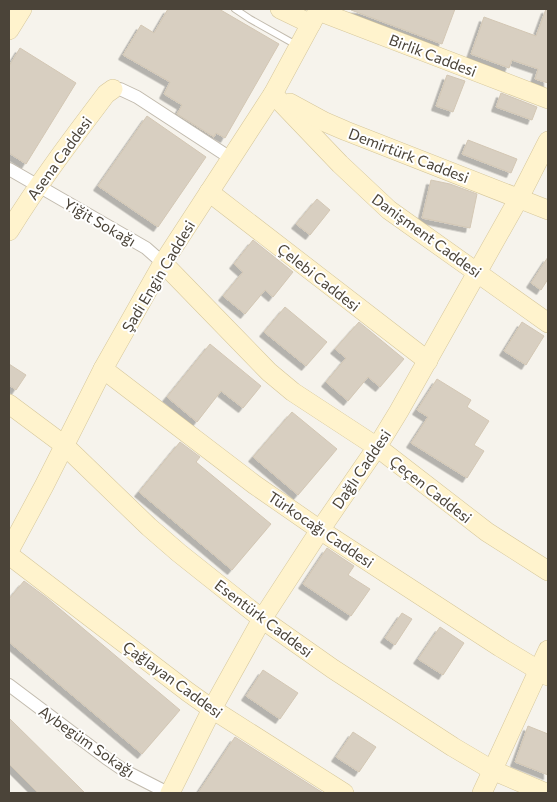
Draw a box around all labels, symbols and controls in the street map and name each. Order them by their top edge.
street label: Birlik Caddesi [387,30,479,80]
street label: Asena Caddesi [23,113,95,203]
street label: Demirtürk Caddesi [346,124,472,186]
street label: Danişment Caddesi [369,189,485,281]
street label: Yiğit Sokağı [61,194,139,250]
street label: Şadi Engin Caddesi [118,217,198,335]
street label: Çelebi Caddesi [274,239,364,315]
street label: Dağlı Caddesi [328,426,394,512]
street label: Çeçen Caddesi [386,451,476,527]
street label: Türkocağı Caddesi [265,487,377,571]
street label: Esentürk Caddesi [212,575,316,661]
street label: Çağlayan Caddesi [120,637,226,721]
street label: Aybegüm Sokağı [36,701,138,781]

